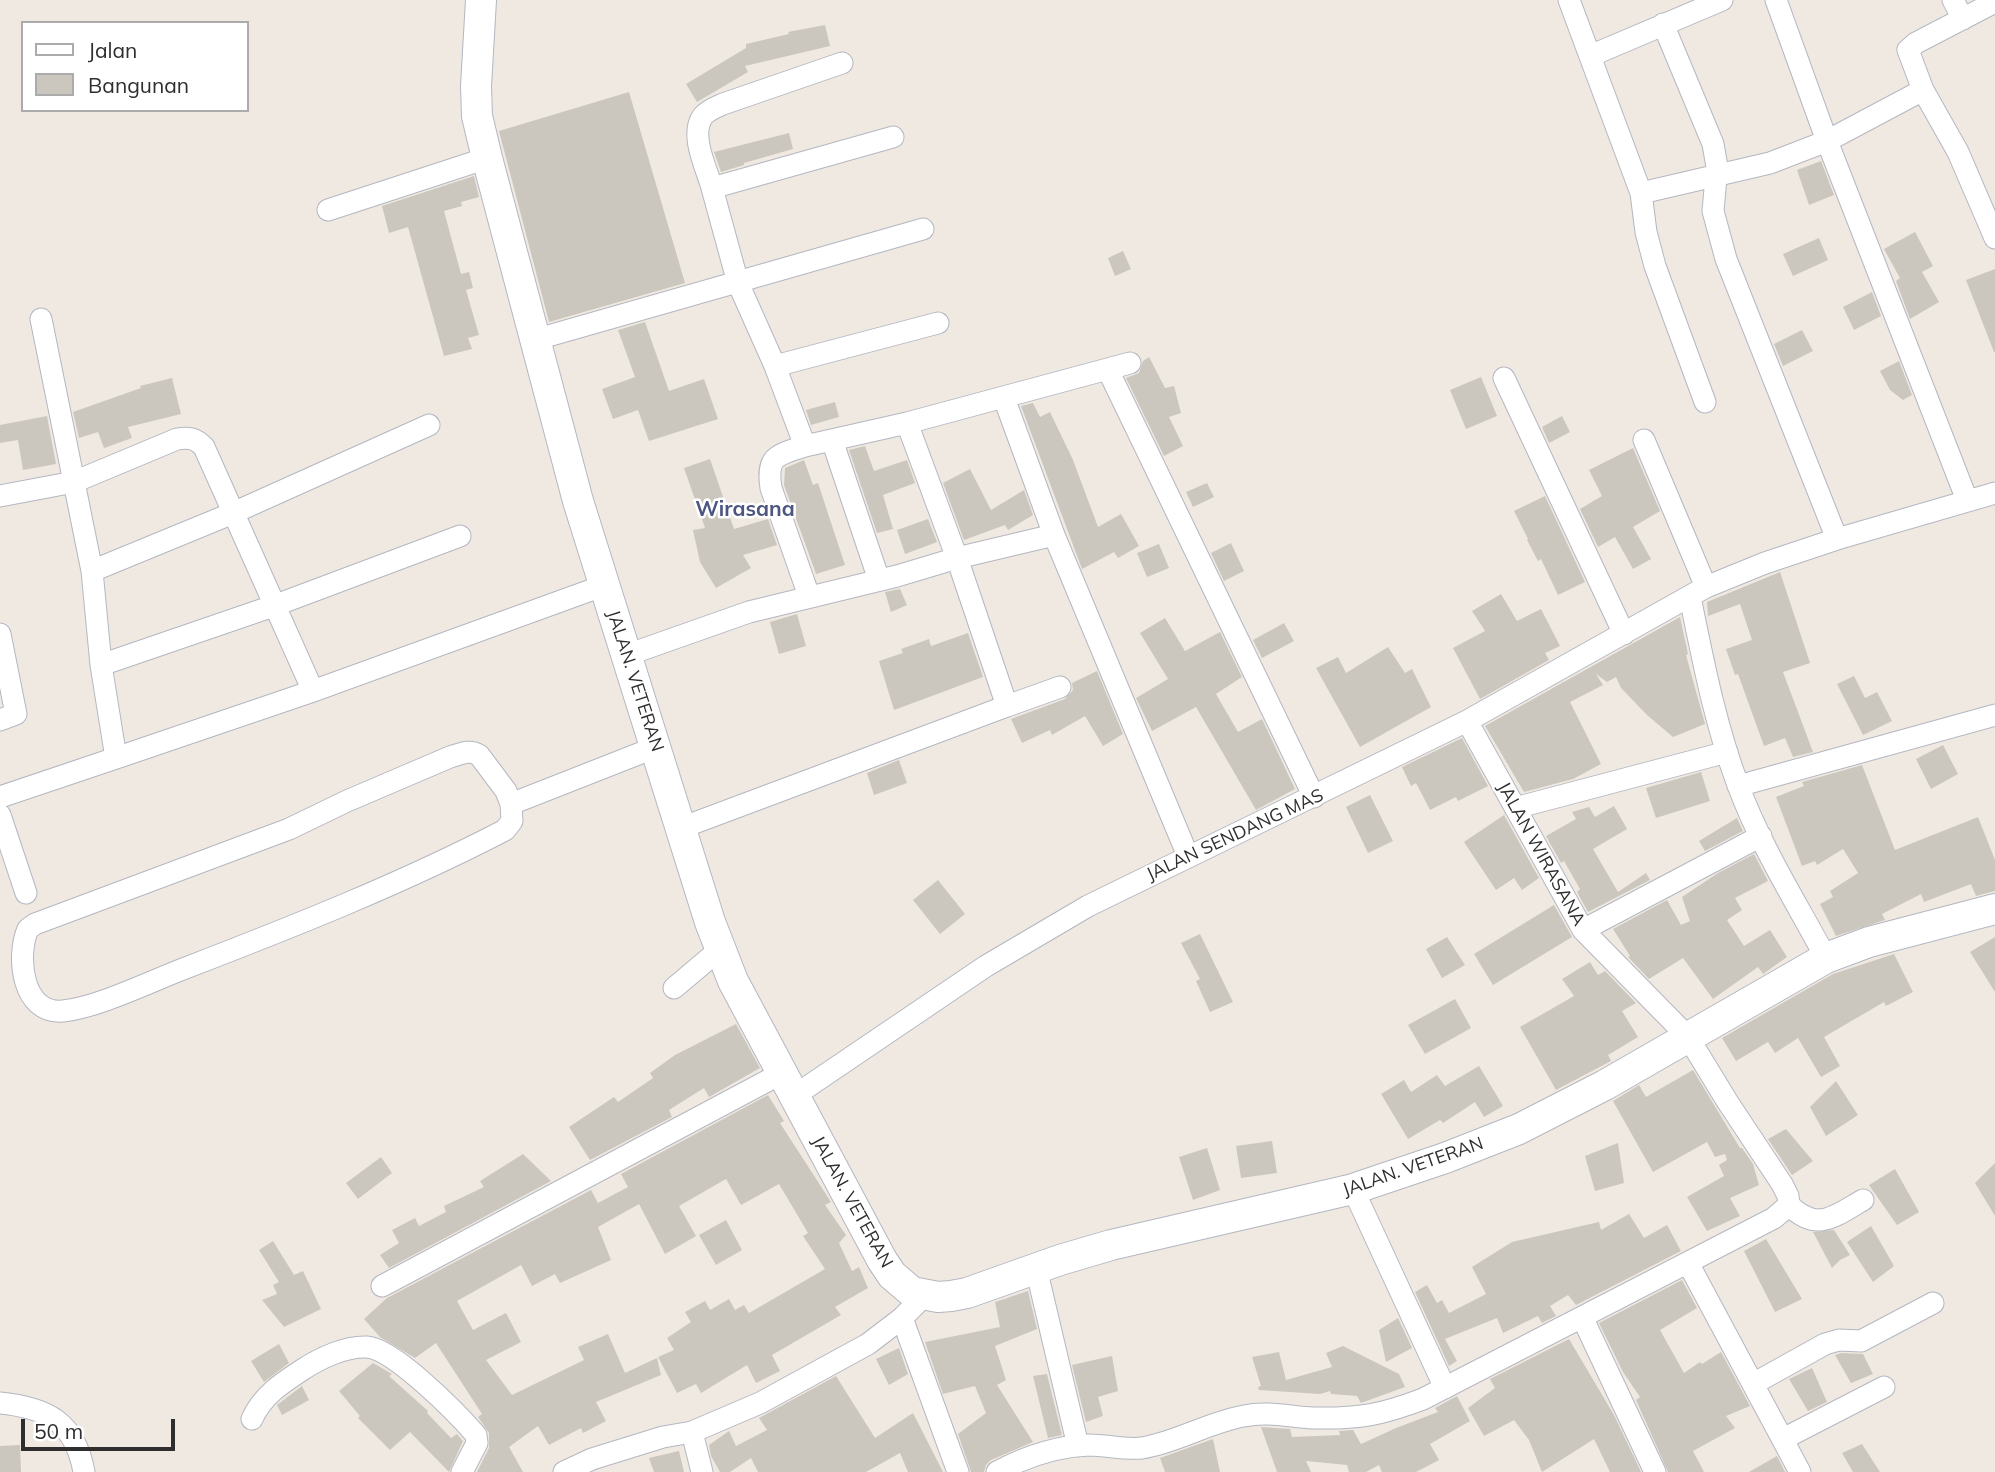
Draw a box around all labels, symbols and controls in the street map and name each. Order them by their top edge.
legend [21,21,248,112]
text: Jalan [88,37,137,63]
text: Bangunan [88,72,189,98]
district label: Wirasana [695,497,795,523]
street label: JALAN. VETERAN [602,608,668,754]
street label: JALAN WIRASANA [1493,778,1589,930]
street label: JALAN SENDANG MAS [1143,784,1327,886]
street label: JALAN. VETERAN [807,1132,897,1272]
street label: JALAN. VETERAN [1340,1133,1486,1201]
scale bar [24,1406,178,1450]
text: 50 m [34,1418,83,1444]

